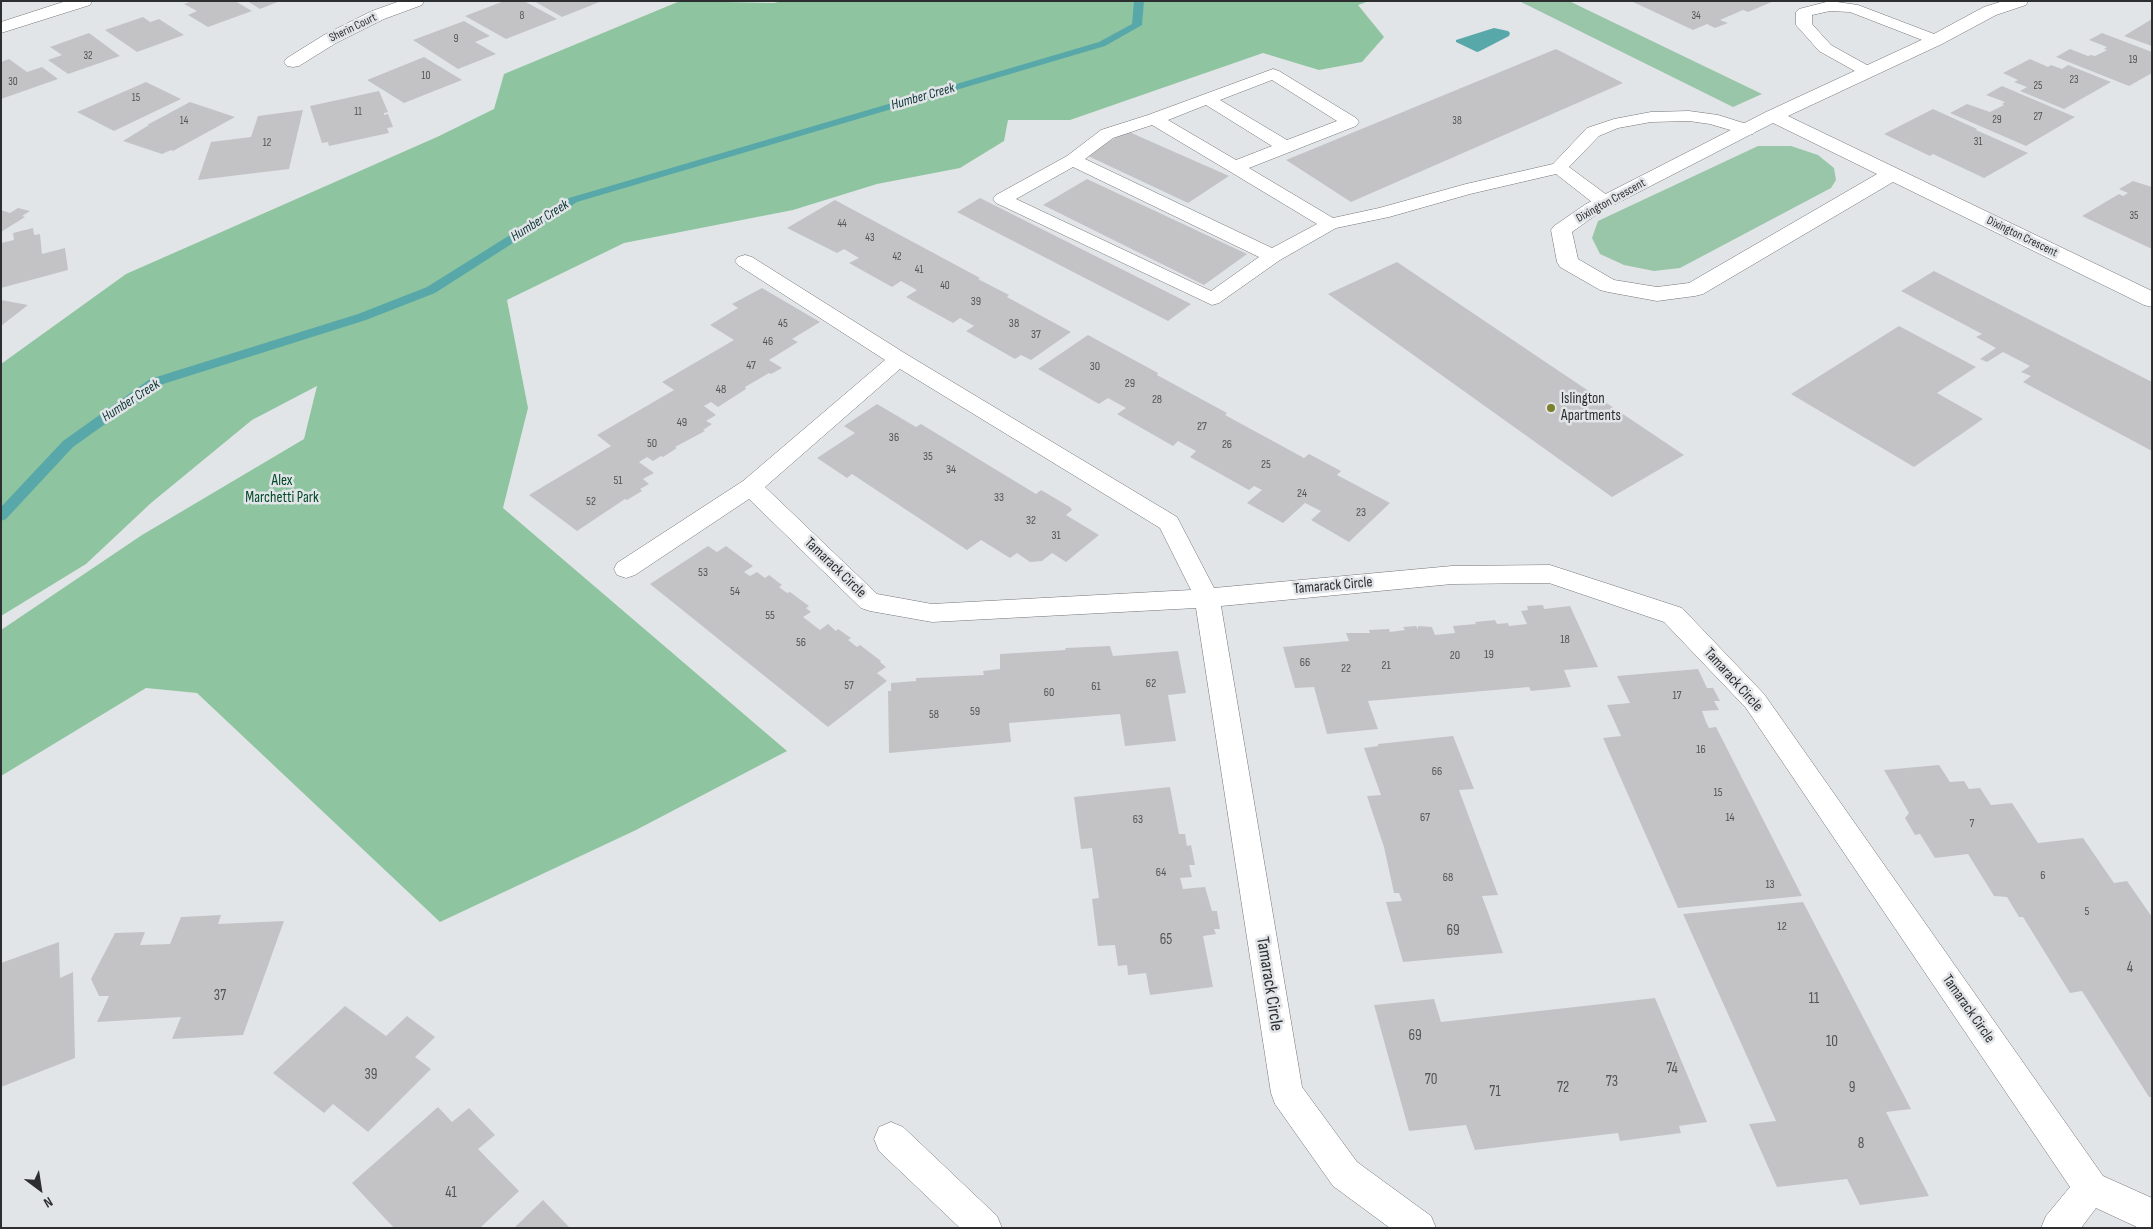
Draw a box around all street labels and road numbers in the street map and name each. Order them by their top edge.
street label: Sherin Court [327,10,379,46]
street label: Dixington Crescent [1574,176,1648,226]
street label: Dixington Crescent [1984,214,2060,260]
street label: Tamarack Circle [800,534,870,602]
street label: Tamarack Circle [1293,574,1373,598]
street label: Tamarack Circle [1700,645,1766,715]
street label: Tamarack Circle [1251,935,1287,1033]
street label: Tamarack Circle [1938,971,1998,1047]

